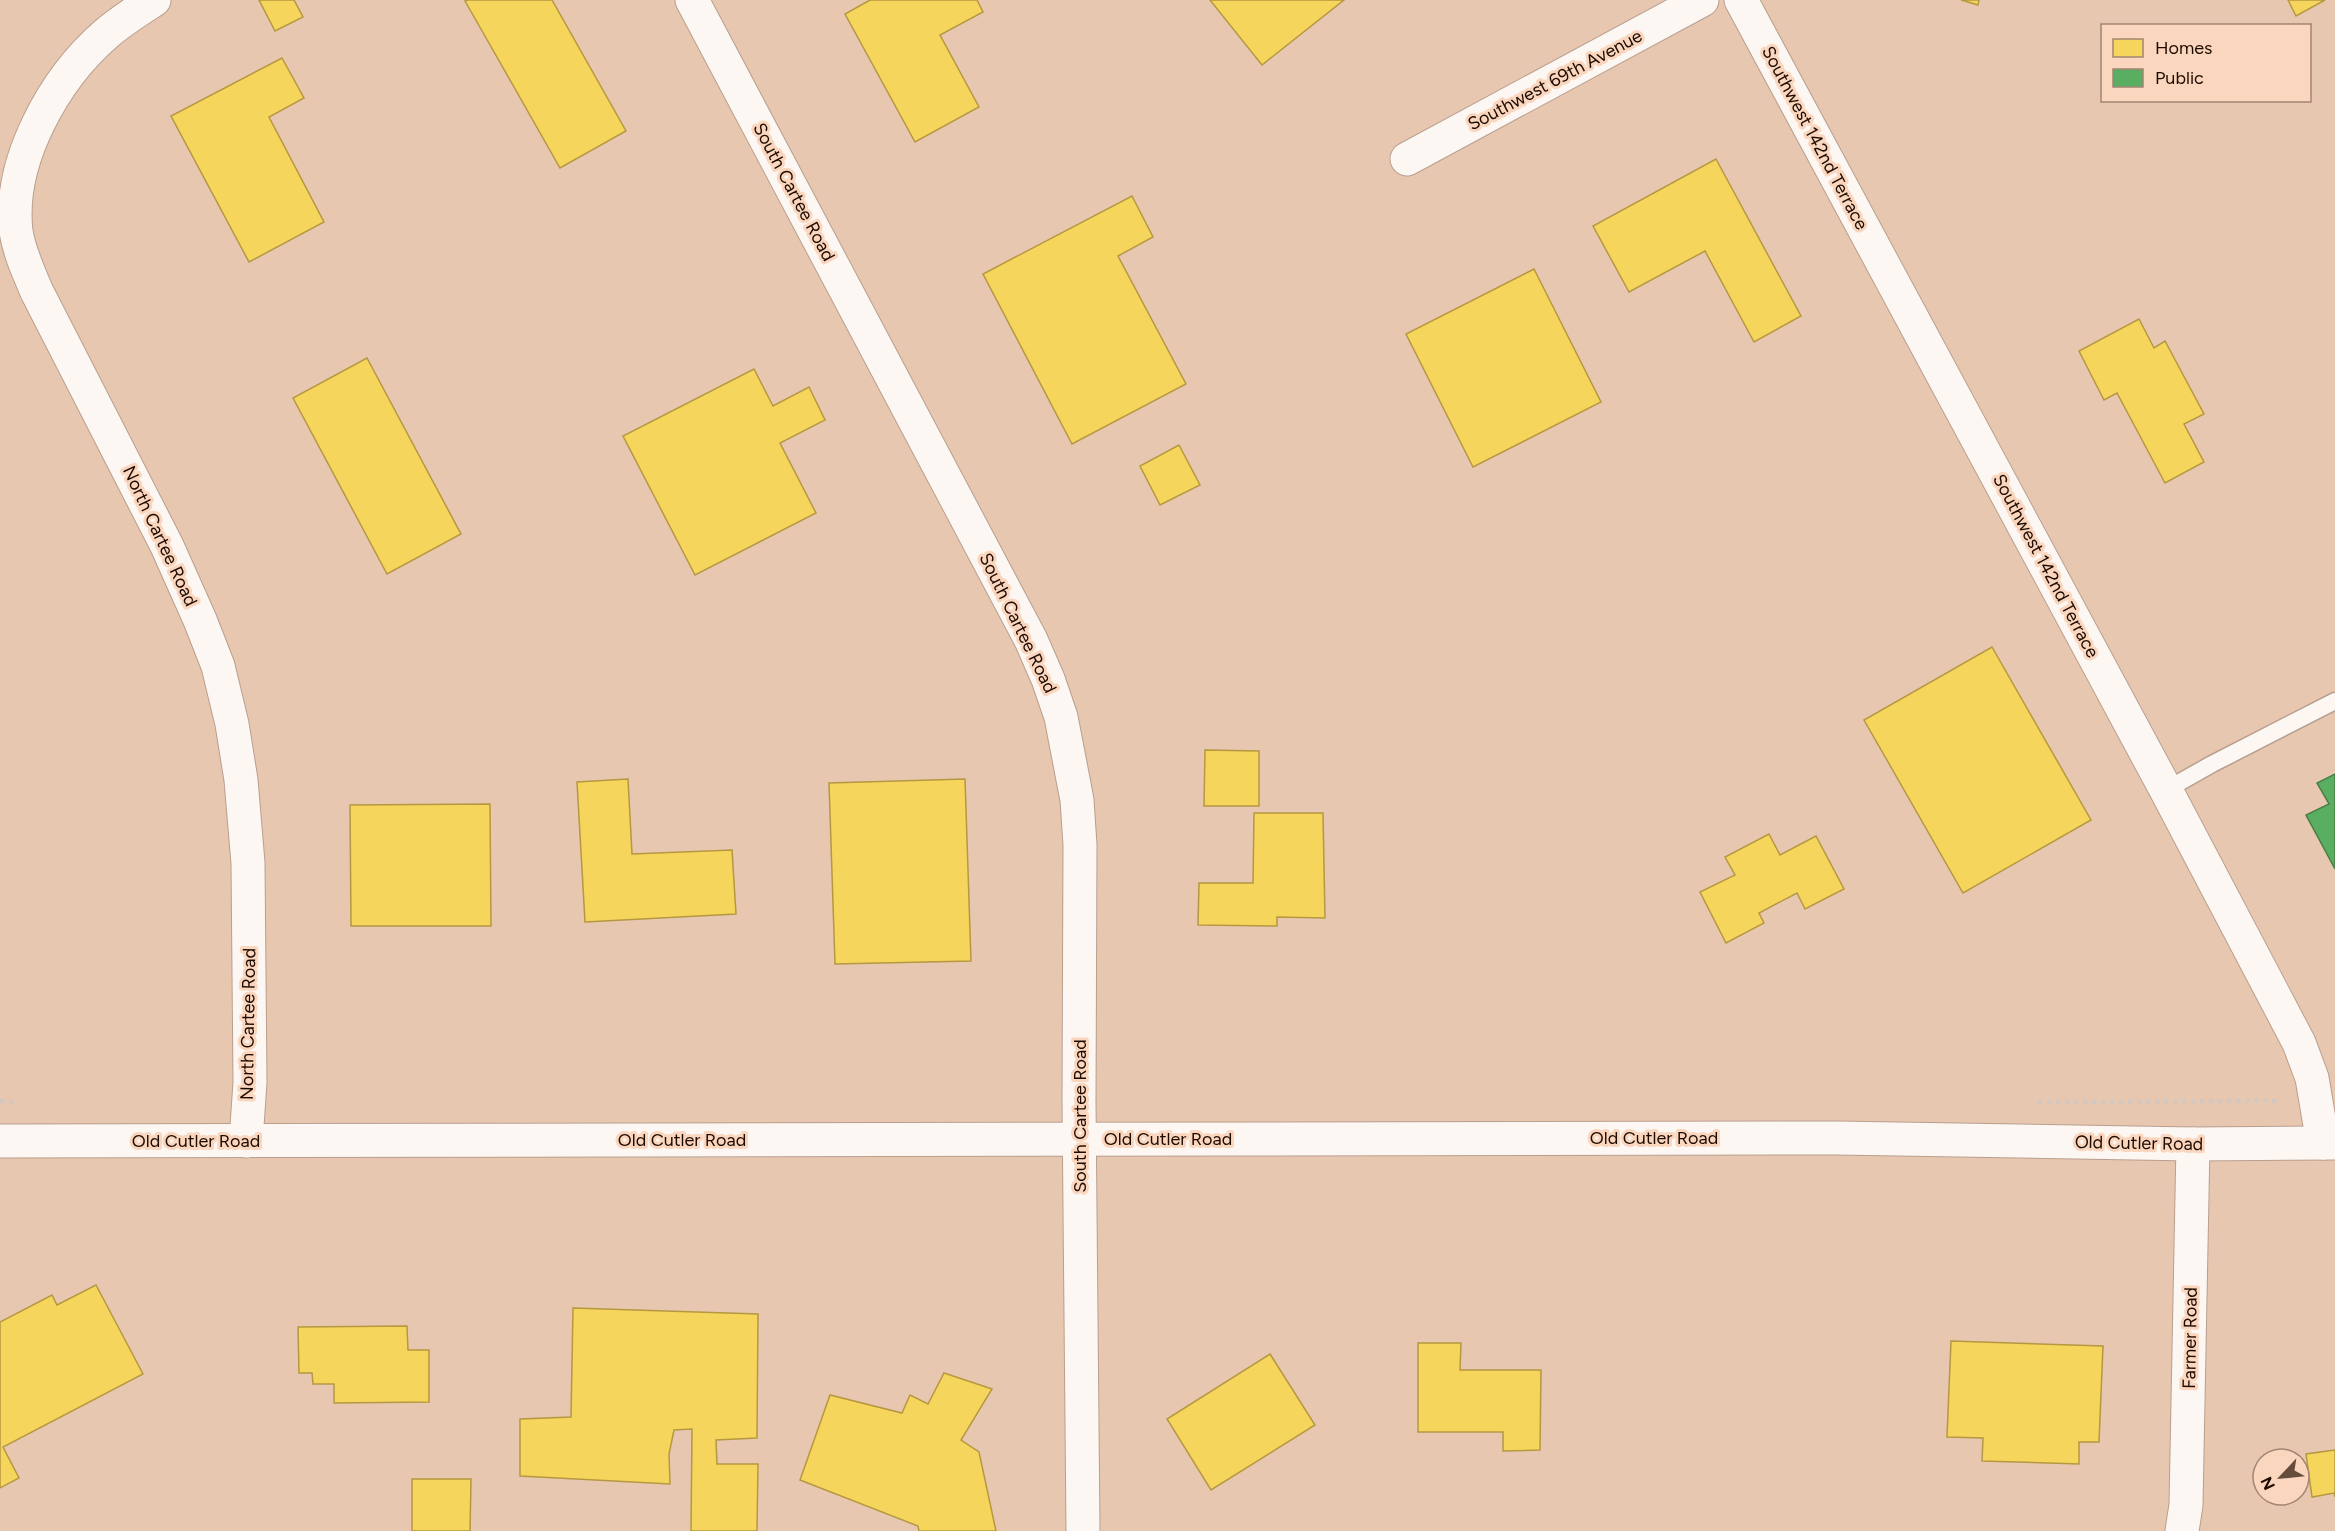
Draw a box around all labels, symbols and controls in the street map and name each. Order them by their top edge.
legend [2101,24,2311,102]
street label: Southwest 69th Avenue [1464,25,1646,135]
text: Homes [2155,37,2213,59]
street label: Southwest 142nd Terrace [1757,42,1873,234]
text: Public [2155,67,2204,89]
street label: South Cartee Road [748,119,840,265]
street label: North Cartee Road [118,462,202,610]
street label: Southwest 142nd Terrace [1988,470,2104,662]
street label: South Cartee Road [974,549,1062,697]
street label: North Cartee Road [236,948,260,1100]
street label: South Cartee Road [1069,1039,1091,1193]
street label: Old Cutler Road [1590,1127,1718,1149]
street label: Old Cutler Road [1104,1128,1232,1150]
street label: Old Cutler Road [618,1129,746,1151]
street label: Old Cutler Road [132,1130,260,1152]
street label: Old Cutler Road [2075,1131,2203,1155]
street label: Farmer Road [2178,1287,2202,1389]
north arrow [2251,1447,2311,1507]
text: N [2257,1474,2279,1493]

